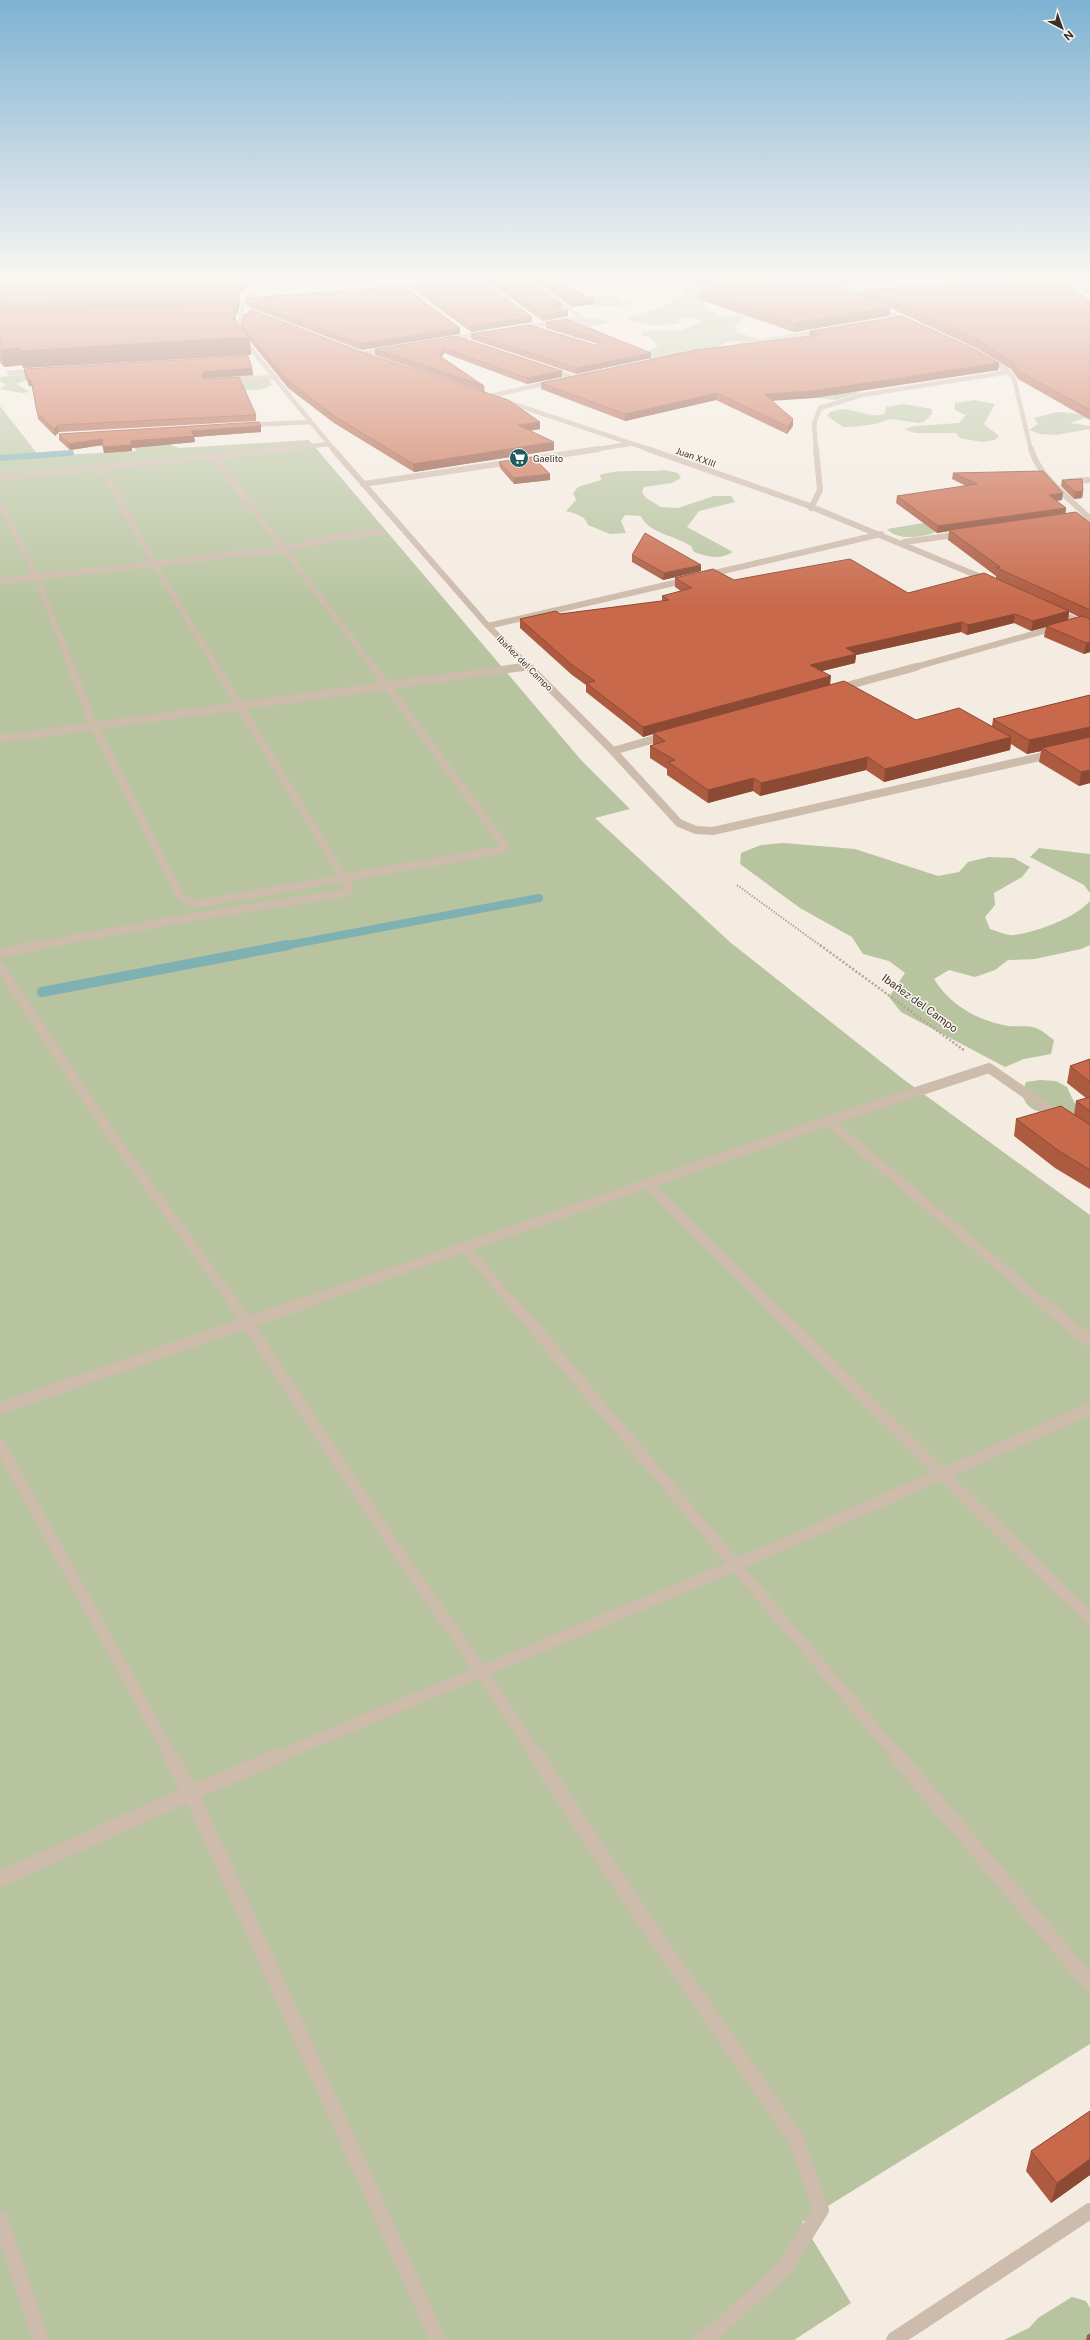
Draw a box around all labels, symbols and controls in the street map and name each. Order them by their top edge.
north arrow [1042,8,1082,48]
text: N [1061,28,1076,43]
street label: Juan XXIII [675,445,717,469]
supermarket icon: Gaelito [508,447,530,469]
place label: Gaelito [533,453,563,464]
street label: Ibañez del Campo [495,633,555,693]
street label: Ibañez del Campo [880,972,960,1034]

